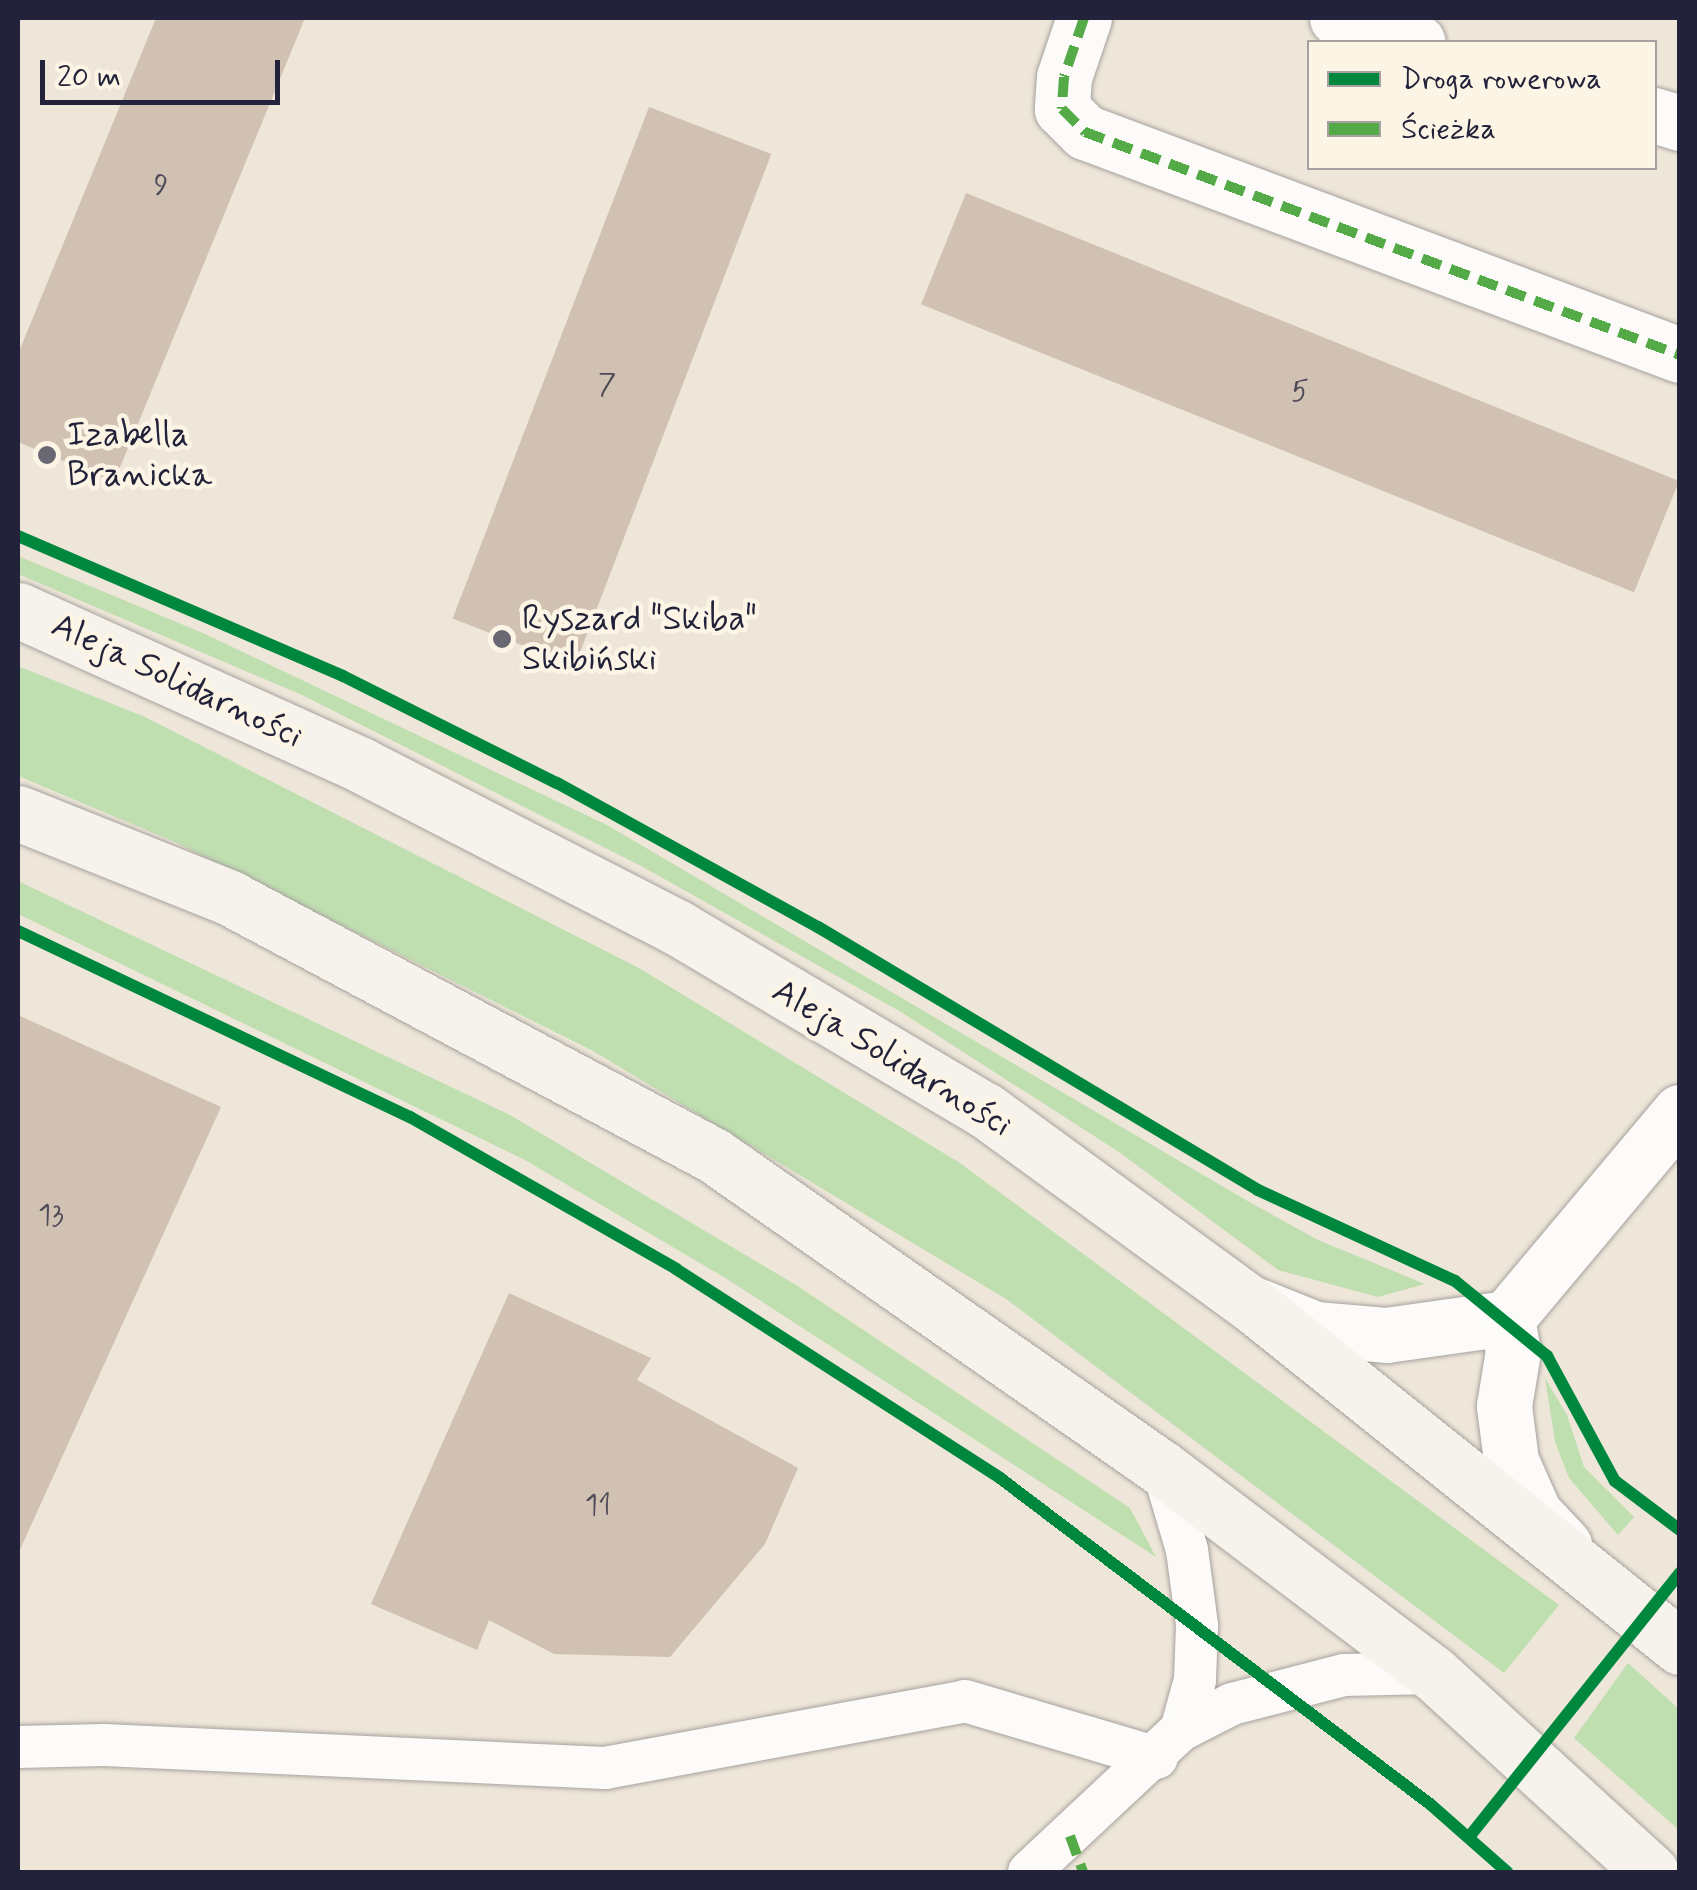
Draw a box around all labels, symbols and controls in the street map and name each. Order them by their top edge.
scale bar [45,40,285,102]
legend [1307,40,1657,170]
text: 20 m [57,58,121,97]
text: Droga rowerowa [1401,60,1602,99]
text: Ścieżka [1401,110,1496,149]
house number: 9 [154,168,168,204]
house number: 7 [598,367,616,403]
house number: 5 [1291,374,1309,410]
place label: Izabella Branicka [67,414,212,496]
marker: Izabella Branicka [36,444,58,466]
place label: Ryszard "Skiba" Skibiński [522,598,757,680]
street label: Aleja Solidarności [45,605,309,757]
marker: Ryszard "Skiba" Skibiński [491,628,513,650]
street label: Aleja Solidarności [765,970,1019,1146]
house number: 13 [38,1198,64,1234]
house number: 11 [585,1488,611,1524]

